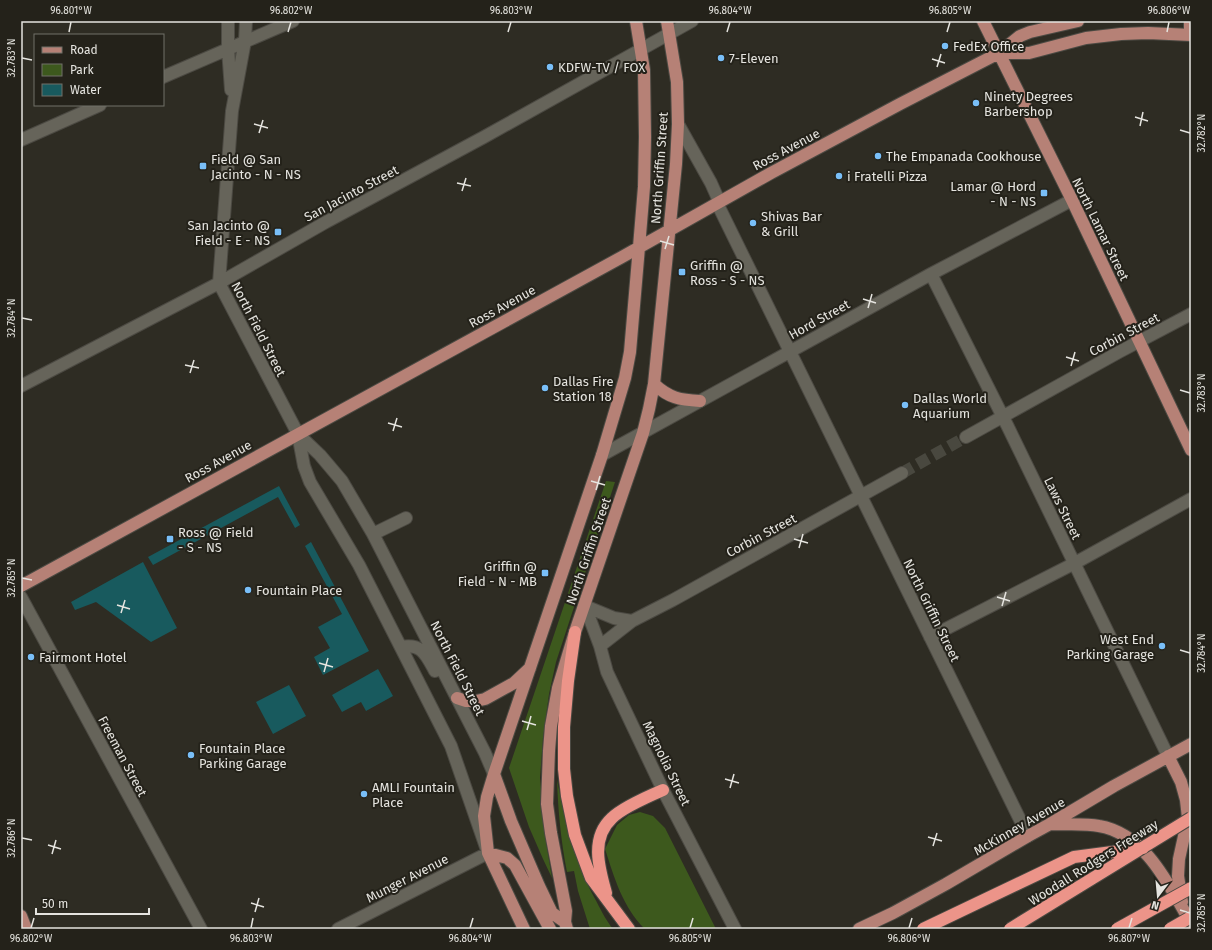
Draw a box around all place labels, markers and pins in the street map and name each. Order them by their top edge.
place label: FedEx Office [953,39,1024,54]
marker: FedEx Office [940,41,950,51]
place label: 7-Eleven [729,51,779,66]
marker: 7-Eleven [716,53,726,63]
place label: KDFW-TV / FOX [558,60,645,75]
marker: KDFW-TV / FOX [545,62,555,72]
place label: Ninety Degrees Barbershop [984,89,1073,119]
marker: Ninety Degrees Barbershop [971,98,981,108]
place label: The Empanada Cookhouse [886,149,1041,164]
marker: The Empanada Cookhouse [873,151,883,161]
place label: Field @ San Jacinto - N - NS [211,152,301,182]
marker: Field @ San Jacinto - N - NS [198,161,208,171]
place label: i Fratelli Pizza [847,169,927,184]
marker: i Fratelli Pizza [834,171,844,181]
place label: Lamar @ Hord - N - NS [950,179,1036,209]
marker: Lamar @ Hord - N - NS [1039,188,1049,198]
place label: Shivas Bar & Grill [761,209,822,239]
place label: San Jacinto @ Field - E - NS [187,218,270,248]
marker: Shivas Bar & Grill [748,218,758,228]
marker: San Jacinto @ Field - E - NS [273,227,283,237]
place label: Griffin @ Ross - S - NS [690,258,765,288]
marker: Griffin @ Ross - S - NS [677,267,687,277]
place label: Dallas Fire Station 18 [553,374,614,404]
marker: Dallas Fire Station 18 [540,383,550,393]
place label: Dallas World Aquarium [913,391,987,421]
marker: Dallas World Aquarium [900,400,910,410]
place label: Ross @ Field - S - NS [178,525,254,555]
marker: Ross @ Field - S - NS [165,534,175,544]
place label: Griffin @ Field - N - MB [458,559,537,589]
marker: Griffin @ Field - N - MB [540,568,550,578]
place label: Fountain Place [256,583,342,598]
marker: Fountain Place [243,585,253,595]
place label: West End Parking Garage [1067,632,1154,662]
marker: West End Parking Garage [1157,641,1167,651]
place label: Fairmont Hotel [39,650,127,665]
marker: Fairmont Hotel [26,652,36,662]
place label: Fountain Place Parking Garage [199,741,287,771]
marker: Fountain Place Parking Garage [186,750,196,760]
place label: AMLI Fountain Place [372,780,455,810]
marker: AMLI Fountain Place [359,789,369,799]

